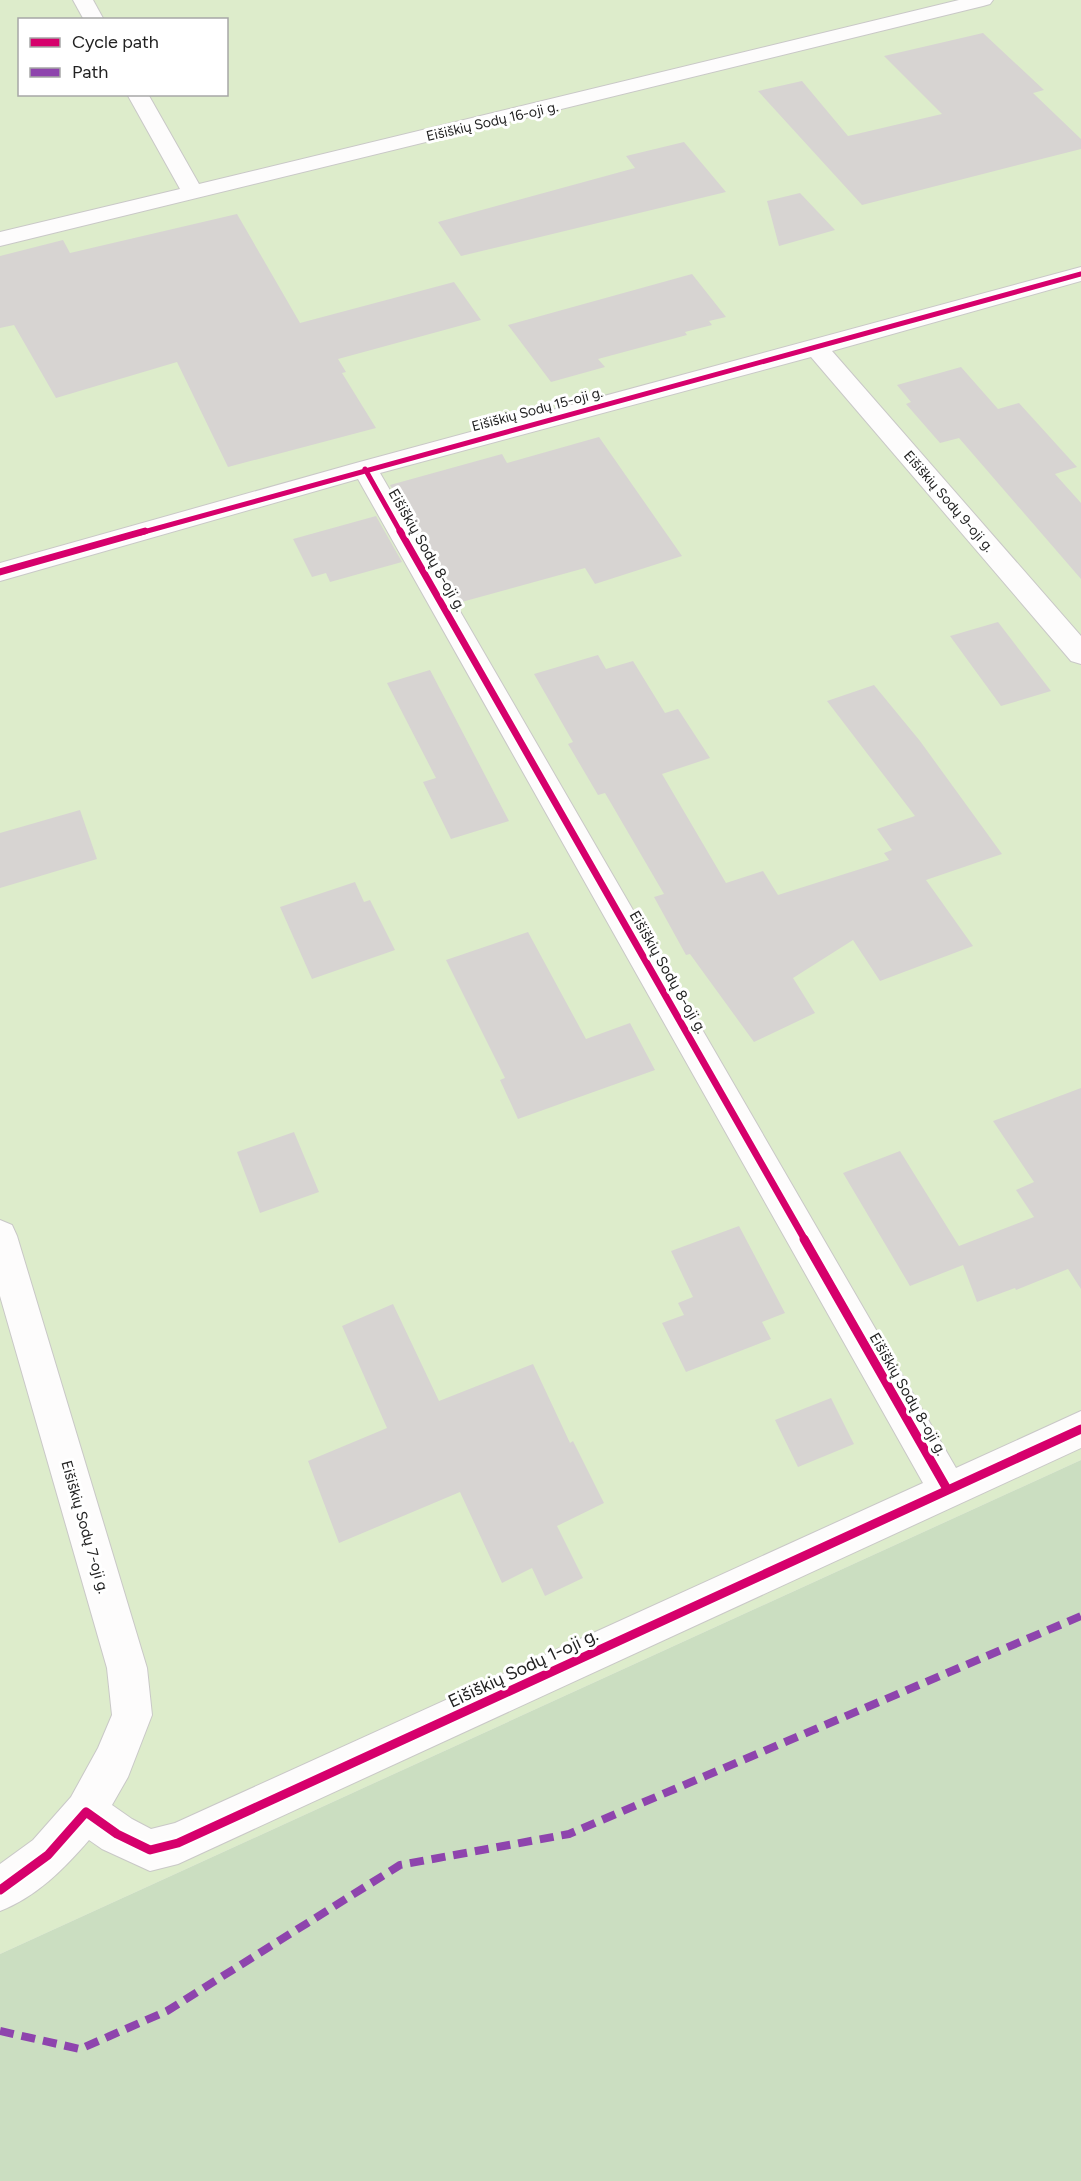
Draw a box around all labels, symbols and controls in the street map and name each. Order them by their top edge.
legend [18,18,228,96]
text: Cycle path [72,31,159,53]
text: Path [72,61,108,83]
street label: Eišiškių Sodų 16-oji g. [425,98,560,145]
street label: Eišiškių Sodų 15-oji g. [470,384,605,435]
street label: Eišiškių Sodų 9-oji g. [900,447,997,556]
street label: Eišiškių Sodų 8-oji g. [384,485,470,615]
street label: Eišiškių Sodų 8-oji g. [625,907,711,1037]
street label: Eišiškių Sodų 8-oji g. [865,1329,951,1459]
street label: Eišiškių Sodų 7-oji g. [57,1458,113,1596]
street label: Eišiškių Sodų 1-oji g. [444,1624,602,1712]

